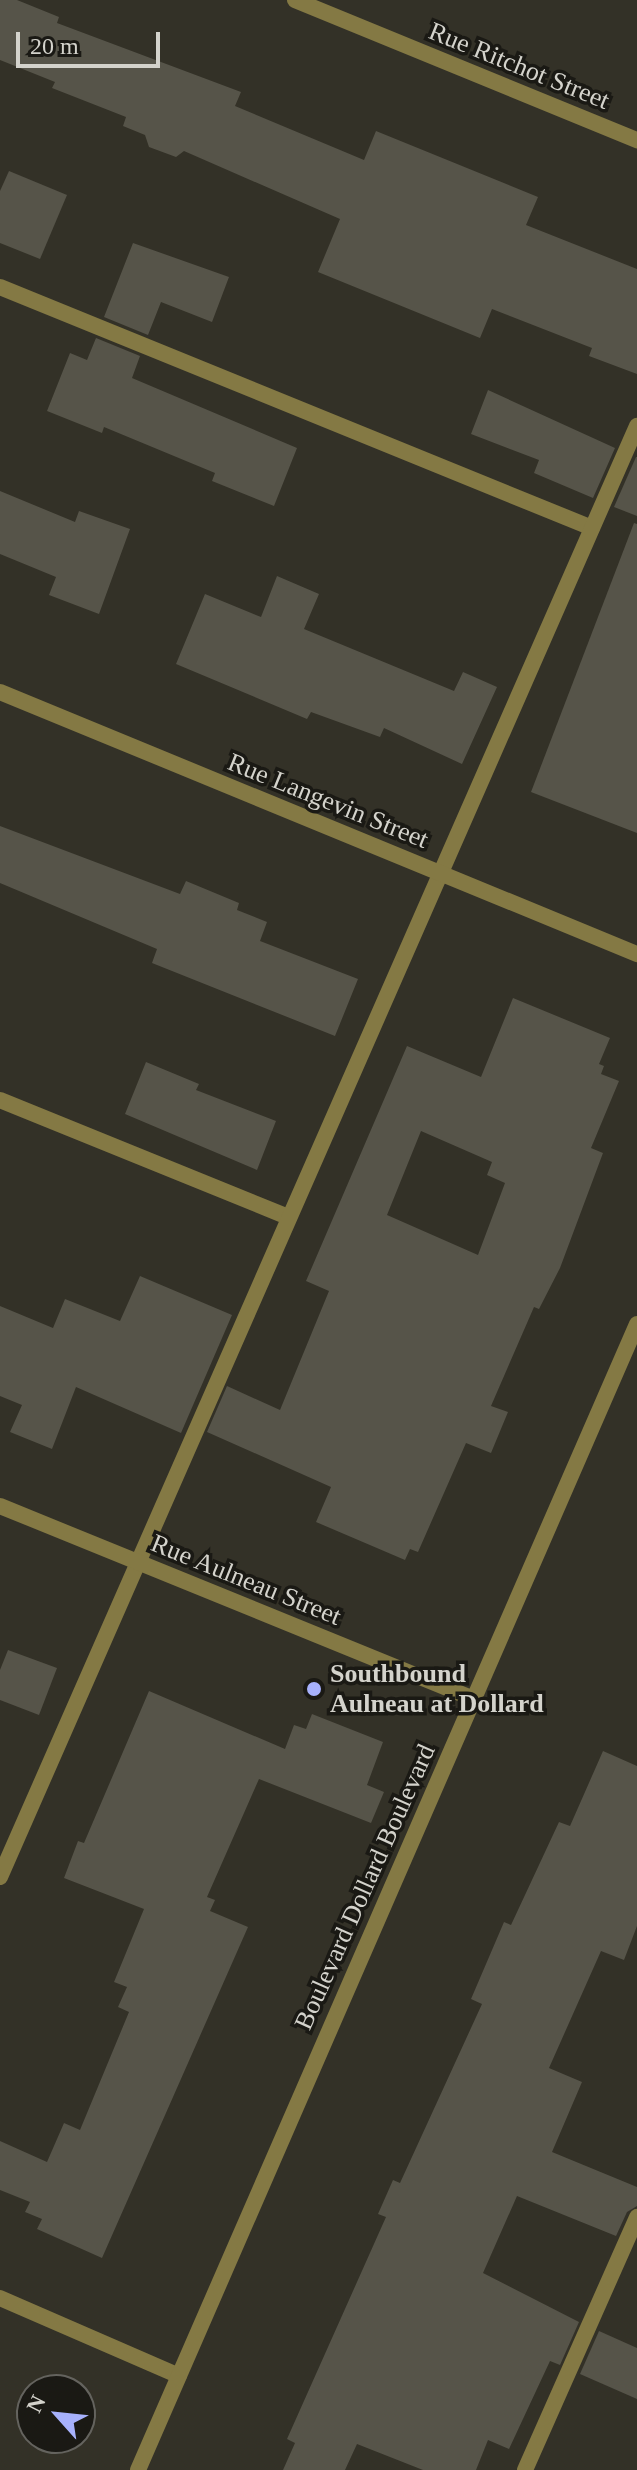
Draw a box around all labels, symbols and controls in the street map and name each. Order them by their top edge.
scale bar [20,16,164,66]
street label: Rue Ritchot Street [424,16,614,116]
text: 20 m [30,33,79,59]
street label: Rue Langevin Street [223,747,433,855]
street label: Rue Aulneau Street [146,1527,346,1633]
place label: Southbound Aulneau at Dollard [330,1658,544,1720]
marker: Southbound Aulneau at Dollard [305,1680,323,1698]
street label: Boulevard Dollard Boulevard [288,1739,442,2035]
north arrow [16,2374,96,2454]
text: N [21,2391,51,2417]

